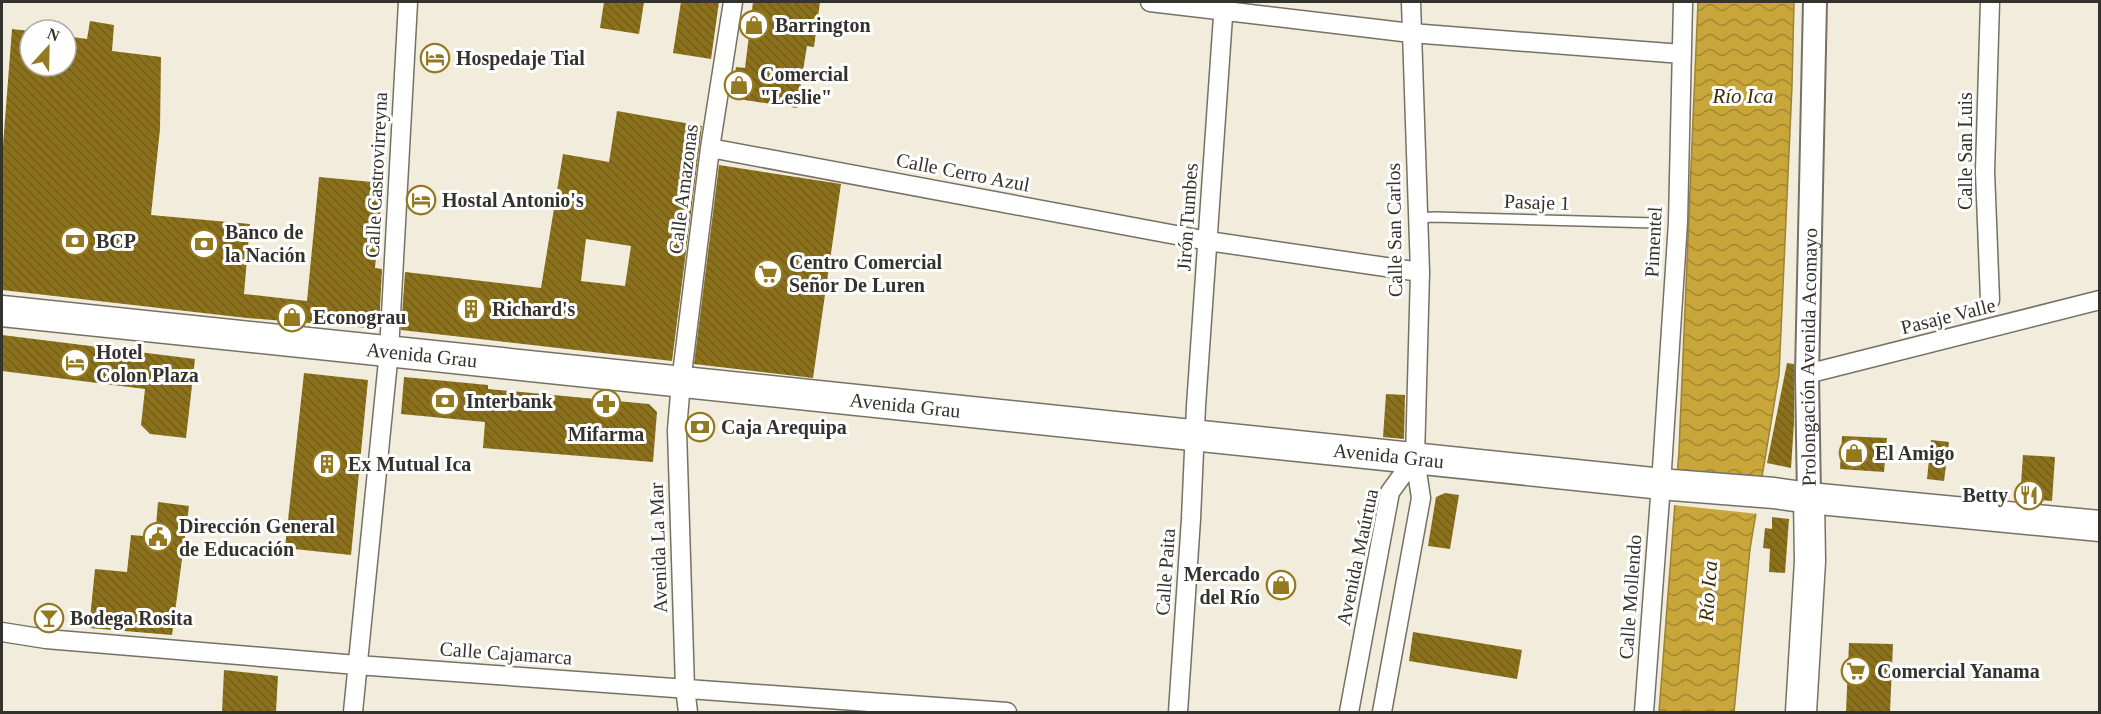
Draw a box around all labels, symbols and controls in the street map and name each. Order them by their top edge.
shop icon: Barrington [738,9,770,41]
place label: Barrington [775,14,871,37]
north arrow [18,18,78,78]
text: N [45,25,62,45]
hotel icon: Hospedaje Tial [419,42,451,74]
place label: Hospedaje Tial [456,47,585,70]
place label: Comercial "Leslie" [760,63,849,108]
shop icon: Comercial "Leslie" [723,69,755,101]
water label: Río Ica [1711,84,1774,108]
street label: Calle Castrovirreyna [361,91,392,259]
street label: Calle San Luis [1954,92,1976,210]
street label: Calle Amazonas [664,123,702,255]
street label: Calle Cerro Azul [894,148,1032,196]
street label: Jirón Tumbes [1172,162,1202,272]
street label: Calle San Carlos [1382,162,1406,297]
hotel icon: Hostal Antonio's [405,184,437,216]
place label: Hostal Antonio's [442,189,584,211]
street label: Pasaje 1 [1504,190,1570,215]
street label: Pimentel [1640,205,1666,278]
place label: Banco de la Nación [225,221,306,266]
bank icon: BCP [59,225,91,257]
bank icon: Banco de la Nación [188,228,220,260]
street label: Prolongación Avenida Acomayo [1796,228,1822,486]
place label: BCP [96,230,136,252]
place label: Centro Comercial Señor De Luren [789,251,943,296]
supermarket icon: Centro Comercial Señor De Luren [752,258,784,290]
building icon: Richard's [455,293,487,325]
street label: Pasaje Valle [1898,294,1998,339]
place label: Richard's [492,298,576,320]
shop icon: Econograu [276,301,308,333]
place label: Econograu [313,306,406,329]
street label: Avenida Grau [365,338,478,371]
place label: Hotel Colon Plaza [96,341,199,386]
hotel icon: Hotel Colon Plaza [59,347,91,379]
bank icon: Interbank [429,385,461,417]
pharmacy icon: Mifarma [590,388,622,420]
street label: Avenida Grau [849,388,962,422]
place label: Interbank [466,390,554,412]
bank icon: Caja Arequipa [684,411,716,443]
place label: Caja Arequipa [721,416,847,439]
place label: Mifarma [568,423,644,445]
shop icon: El Amigo [1838,437,1870,469]
street label: Avenida Grau [1332,439,1445,472]
place label: El Amigo [1875,442,1954,465]
building icon: Ex Mutual Ica [311,448,343,480]
place label: Ex Mutual Ica [348,453,471,475]
restaurant icon: Betty [2013,479,2045,511]
street label: Avenida La Mar [645,482,671,614]
place label: Betty [1962,484,2008,507]
street label: Avenida Maúrtua [1332,487,1382,627]
place label: Dirección General de Educación [179,515,335,560]
public building icon: Dirección General de Educación [142,521,174,553]
street label: Calle Paita [1151,528,1179,616]
street label: Calle Mollendo [1615,534,1645,660]
water label: Río Ica [1694,560,1722,623]
place label: Mercado del Río [1184,563,1260,608]
shop icon: Mercado del Río [1265,569,1297,601]
bar icon: Bodega Rosita [33,602,65,634]
place label: Bodega Rosita [70,607,193,630]
street label: Calle Cajamarca [439,637,573,670]
supermarket icon: Comercial Yanama [1840,655,1872,687]
place label: Comercial Yanama [1877,660,2040,682]

